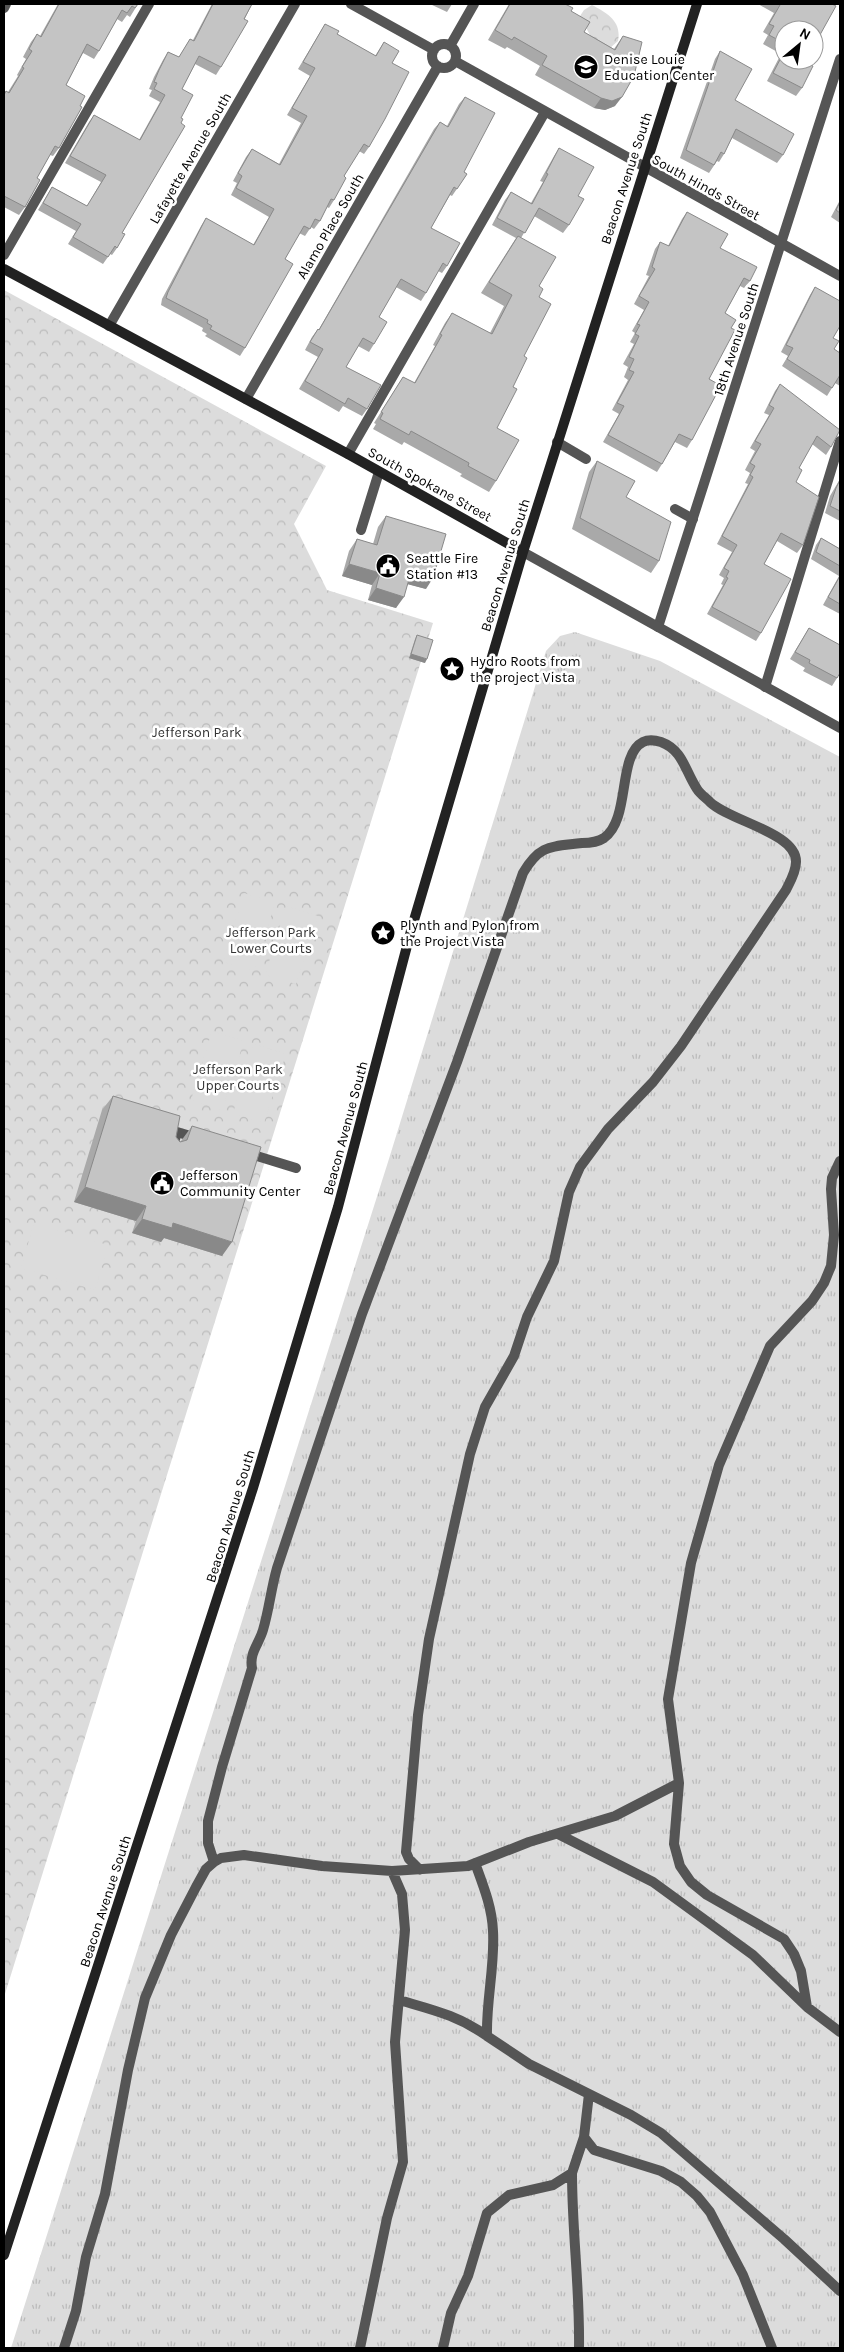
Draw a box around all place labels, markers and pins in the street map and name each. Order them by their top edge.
place label: Denise Louie Education Center [604,51,715,84]
school or university icon: Denise Louie Education Center [573,54,599,80]
place label: Seattle Fire Station #13 [406,550,478,583]
public building icon: Seattle Fire Station #13 [375,553,401,579]
place label: Hydro Roots from the project Vista [470,653,581,686]
place icon: Hydro Roots from the project Vista [439,656,465,682]
place label: Plynth and Pylon from the Project Vista [400,917,540,950]
place icon: Plynth and Pylon from the Project Vista [370,920,396,946]
place label: Jefferson Community Center [180,1167,301,1200]
public building icon: Jefferson Community Center [149,1170,175,1196]

